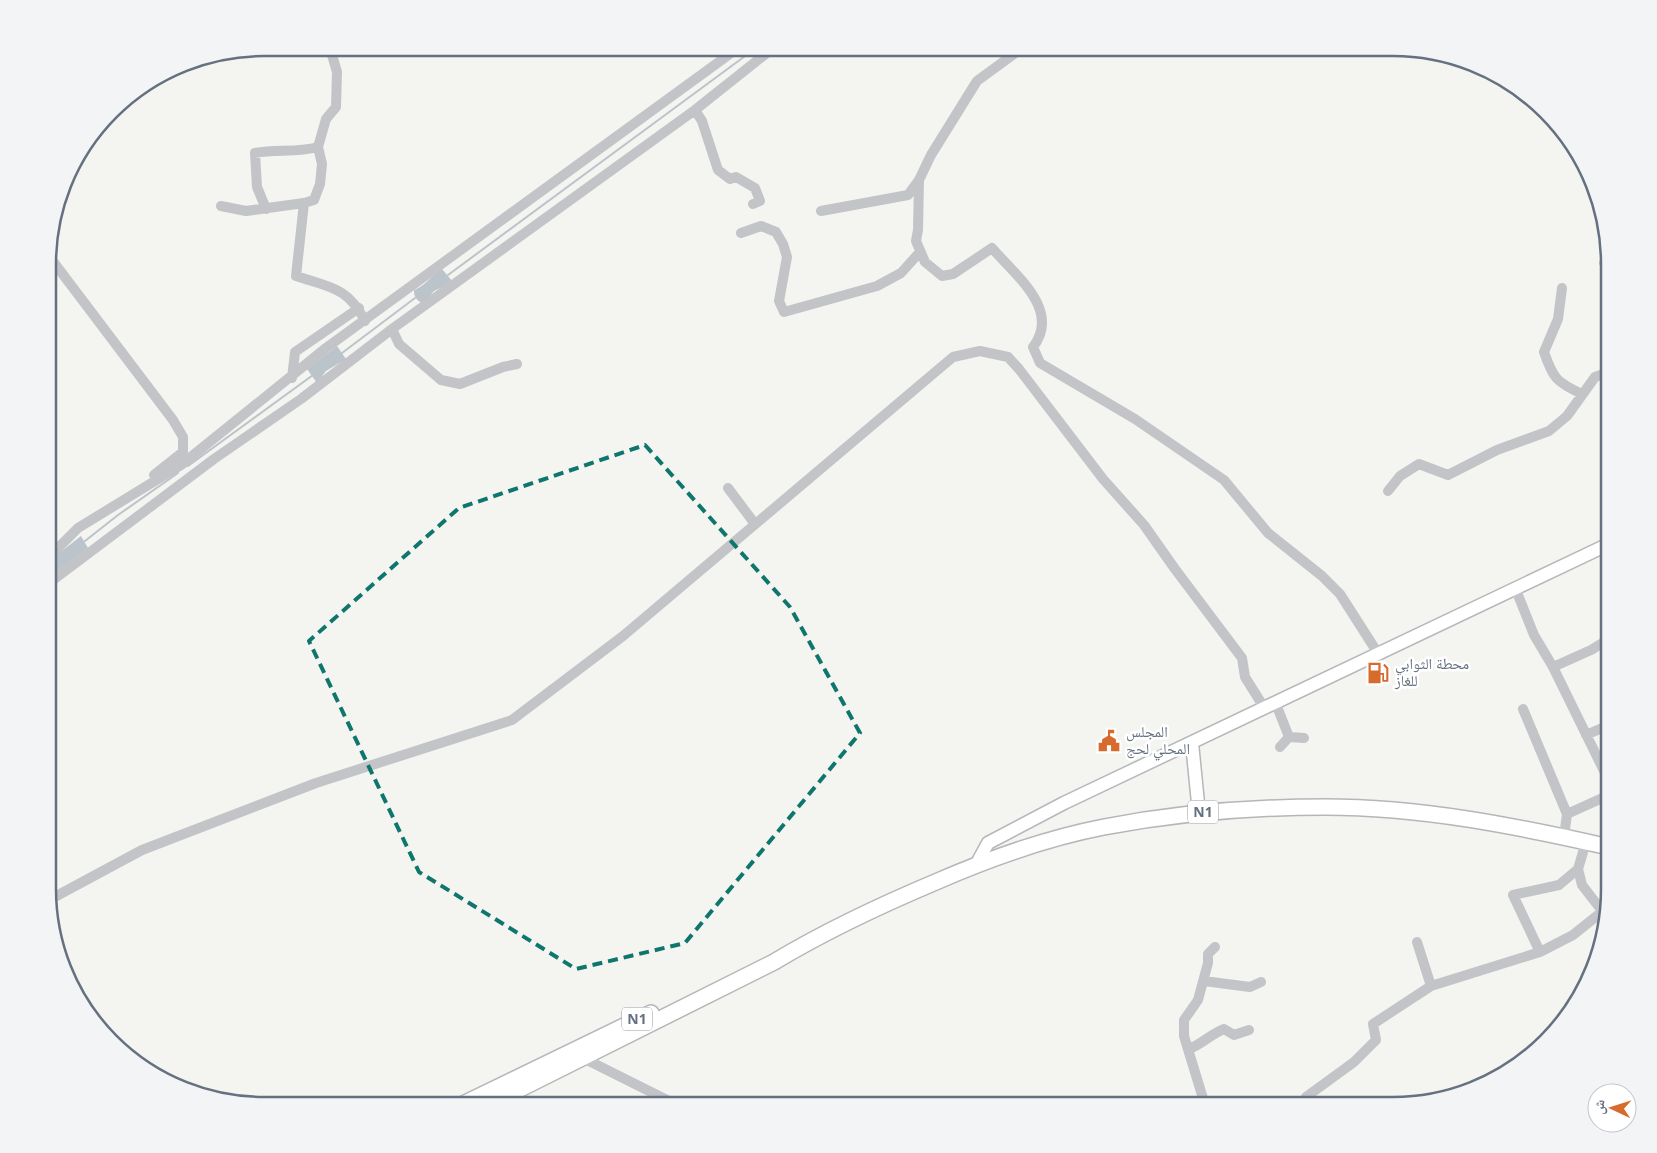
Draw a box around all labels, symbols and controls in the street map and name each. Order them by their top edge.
place label: محطة الثوابي للغاز [1394,653,1469,690]
fuel station icon: محطة الثوابي للغاز [1365,660,1391,686]
place label: المجلس المحلي لحج [1126,721,1190,761]
public building icon: المجلس المحلي لحج [1096,728,1122,754]
road number: N1 [1188,800,1218,824]
road number: N1 [622,1008,652,1030]
north arrow [1587,1083,1637,1133]
text: ش [1589,1099,1609,1115]

